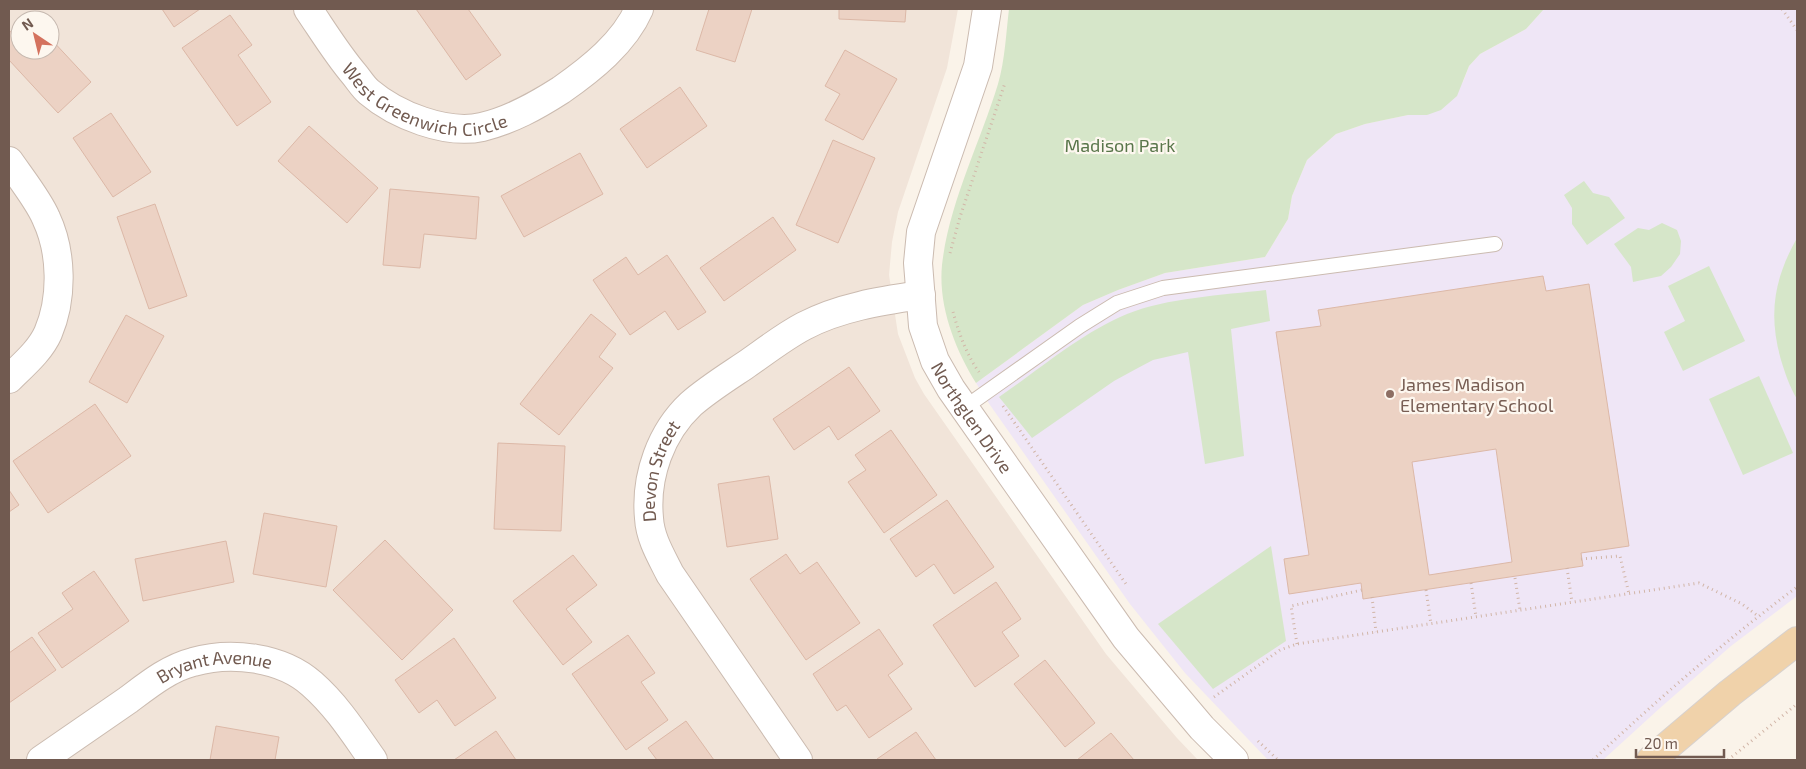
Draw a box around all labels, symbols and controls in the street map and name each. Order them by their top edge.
north arrow [10,10,60,60]
text: N [18,14,36,34]
street label: West Greenwich Circle [338,58,510,140]
park label: Madison Park [1064,134,1176,156]
street label: Northglen Drive [927,358,1018,477]
place label: James Madison Elementary School [1400,373,1554,416]
marker: James Madison Elementary School [1384,388,1396,400]
street label: Devon Street [637,415,684,523]
street label: Bryant Avenue [152,646,275,688]
scale bar [1636,726,1724,758]
text: 20 m [1644,734,1678,752]

